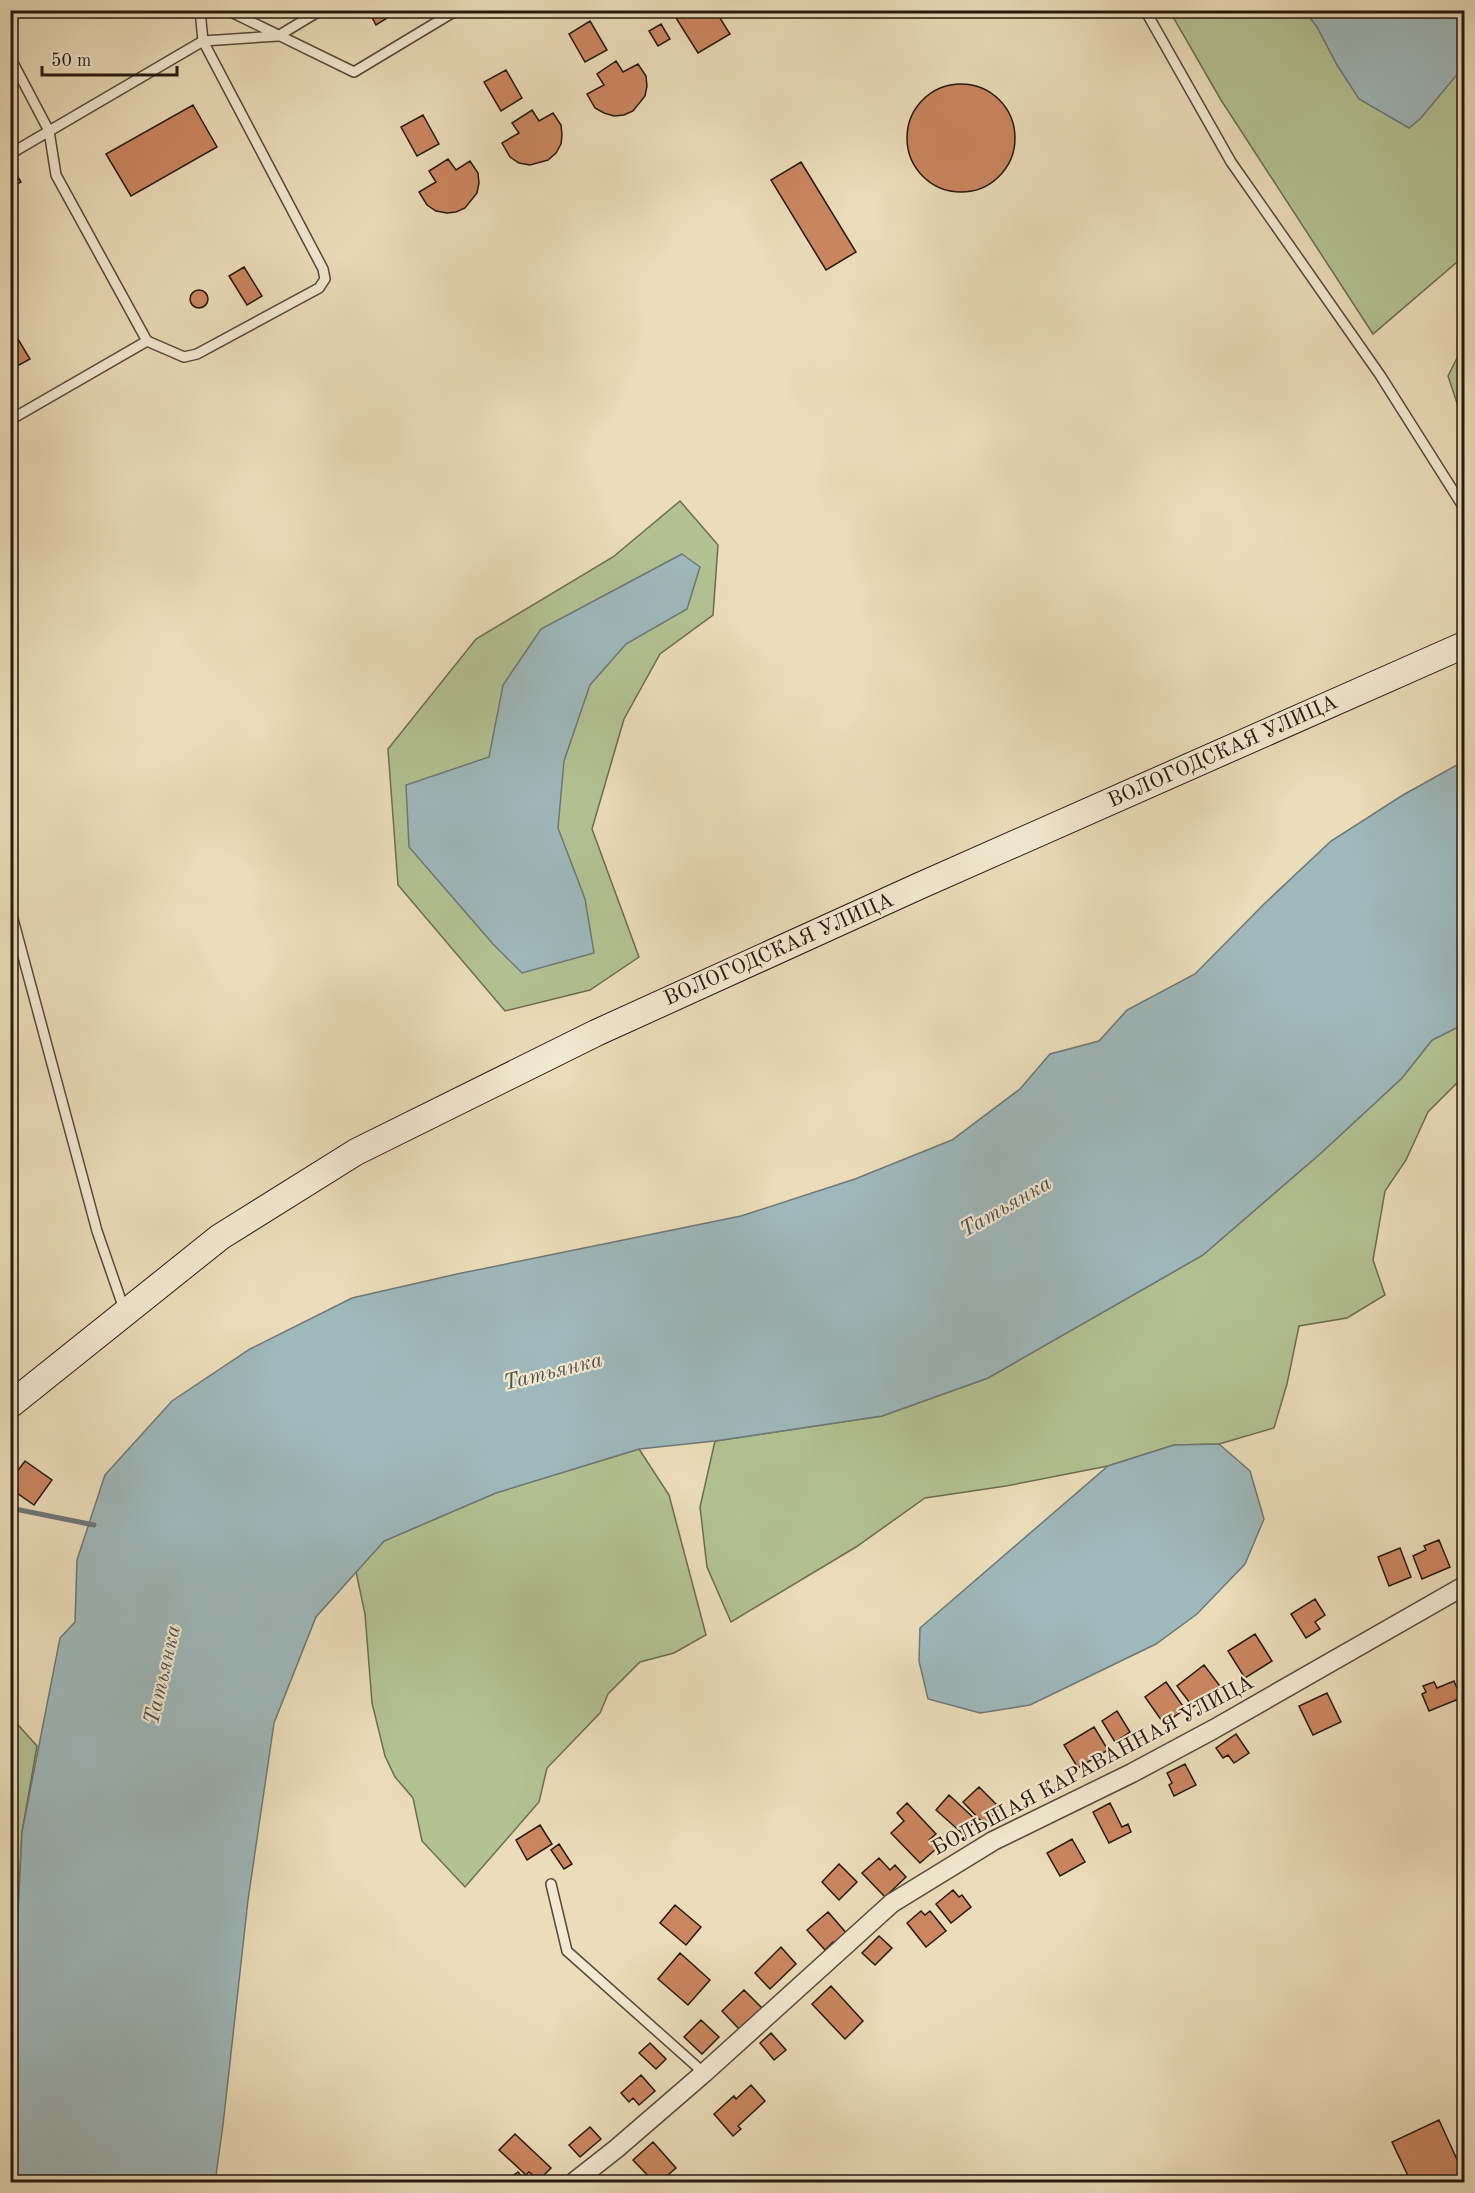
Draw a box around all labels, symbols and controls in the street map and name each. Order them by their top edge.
scale bar [42,39,177,77]
text: 50 m [51,52,91,70]
street label: ВОЛОГОДСКАЯ УЛИЦА [1105,692,1341,812]
street label: ВОЛОГОДСКАЯ УЛИЦА [661,890,897,1010]
water label: Татьянка [957,1172,1056,1242]
water label: Татьянка [501,1349,605,1395]
water label: Татьянка [141,1623,185,1727]
street label: БОЛЬШАЯ КАРАВАННАЯ УЛИЦА [929,1672,1257,1860]

